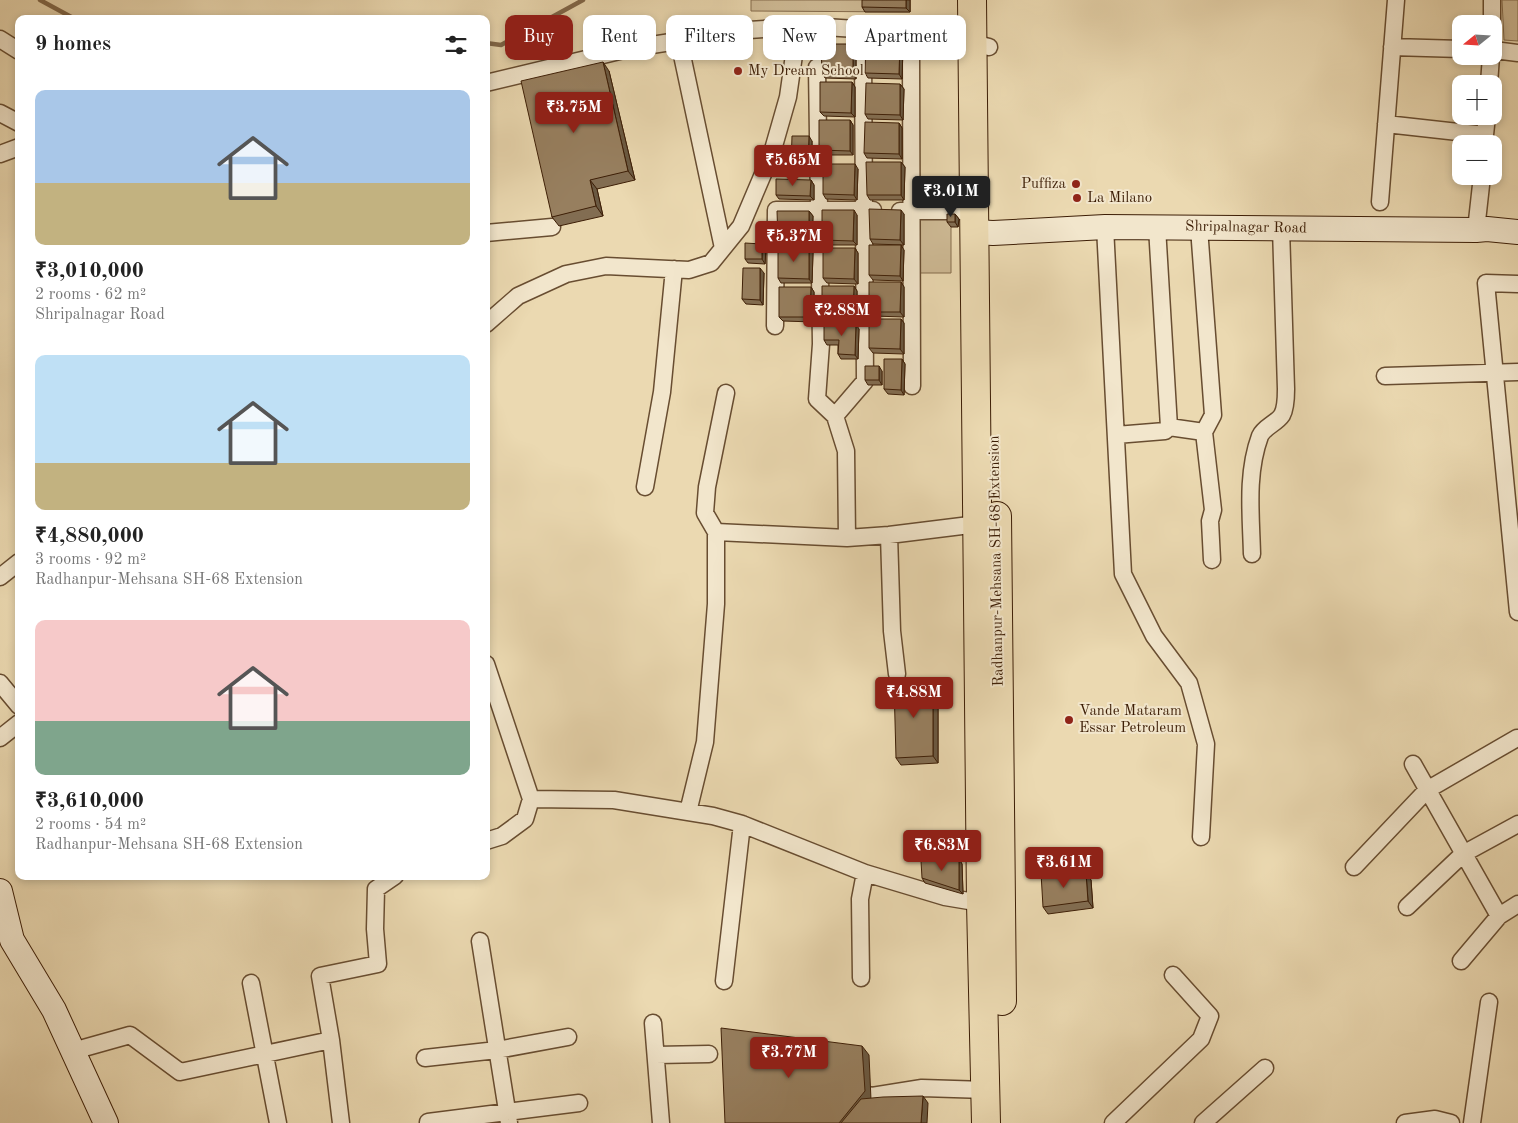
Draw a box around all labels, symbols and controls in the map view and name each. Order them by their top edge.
chip: Buy [505,15,573,60]
chip: Rent [583,15,656,60]
chip: Filters [666,15,753,60]
chip: New [763,15,836,60]
chip: Apartment [846,15,966,60]
north arrow [1452,15,1502,65]
map controls [1452,15,1502,185]
icon: filters [442,31,470,59]
text: 9 homes [35,34,111,55]
place label: My Dream School [748,64,864,79]
marker: My Dream School [732,65,744,77]
button: + [1452,75,1502,125]
pin: ₹3.75M [533,92,615,134]
text: ₹3.75M [546,100,602,116]
icon: home [208,123,298,213]
button: − [1452,135,1502,185]
pin: ₹5.65M [752,144,834,187]
text: ₹5.65M [765,153,821,169]
pin: ₹3.01M [910,176,992,218]
place label: Puffiza [1021,177,1067,192]
marker: Puffiza [1070,178,1082,190]
text: ₹3.01M [923,184,979,200]
place label: La Milano [1087,191,1152,206]
marker: La Milano [1071,192,1083,204]
street label: Shripalnagar Road [1185,219,1307,237]
pin: ₹5.37M [753,220,835,263]
text: ₹5.37M [766,229,822,245]
text: ₹3,010,000 [35,261,144,282]
text: 2 rooms · 62 m² [35,287,146,303]
pin: ₹2.88M [801,294,883,337]
text: ₹2.88M [814,303,870,319]
text: Shripalnagar Road [35,307,165,323]
icon: home [208,388,298,478]
street label: Radhanpur-Mehsana SH-68 Extension [987,435,1007,687]
text: ₹4,880,000 [35,526,144,547]
text: 3 rooms · 92 m² [35,552,146,568]
text: Radhanpur-Mehsana SH-68 Extension [35,572,303,588]
icon: home [208,653,298,743]
pin: ₹4.88M [873,676,955,719]
text: ₹4.88M [886,685,942,701]
place label: Vande Mataram Essar Petroleum [1079,704,1186,736]
marker: Vande Mataram Essar Petroleum [1063,714,1075,726]
text: ₹3,610,000 [35,791,144,812]
text: 2 rooms · 54 m² [35,817,146,833]
pin: ₹6.83M [901,830,983,872]
text: Radhanpur-Mehsana SH-68 Extension [35,837,303,853]
text: ₹6.83M [914,838,970,854]
pin: ₹3.61M [1023,846,1105,889]
text: ₹3.61M [1036,855,1092,871]
pin: ₹3.77M [748,1036,830,1079]
text: ₹3.77M [761,1045,817,1061]

